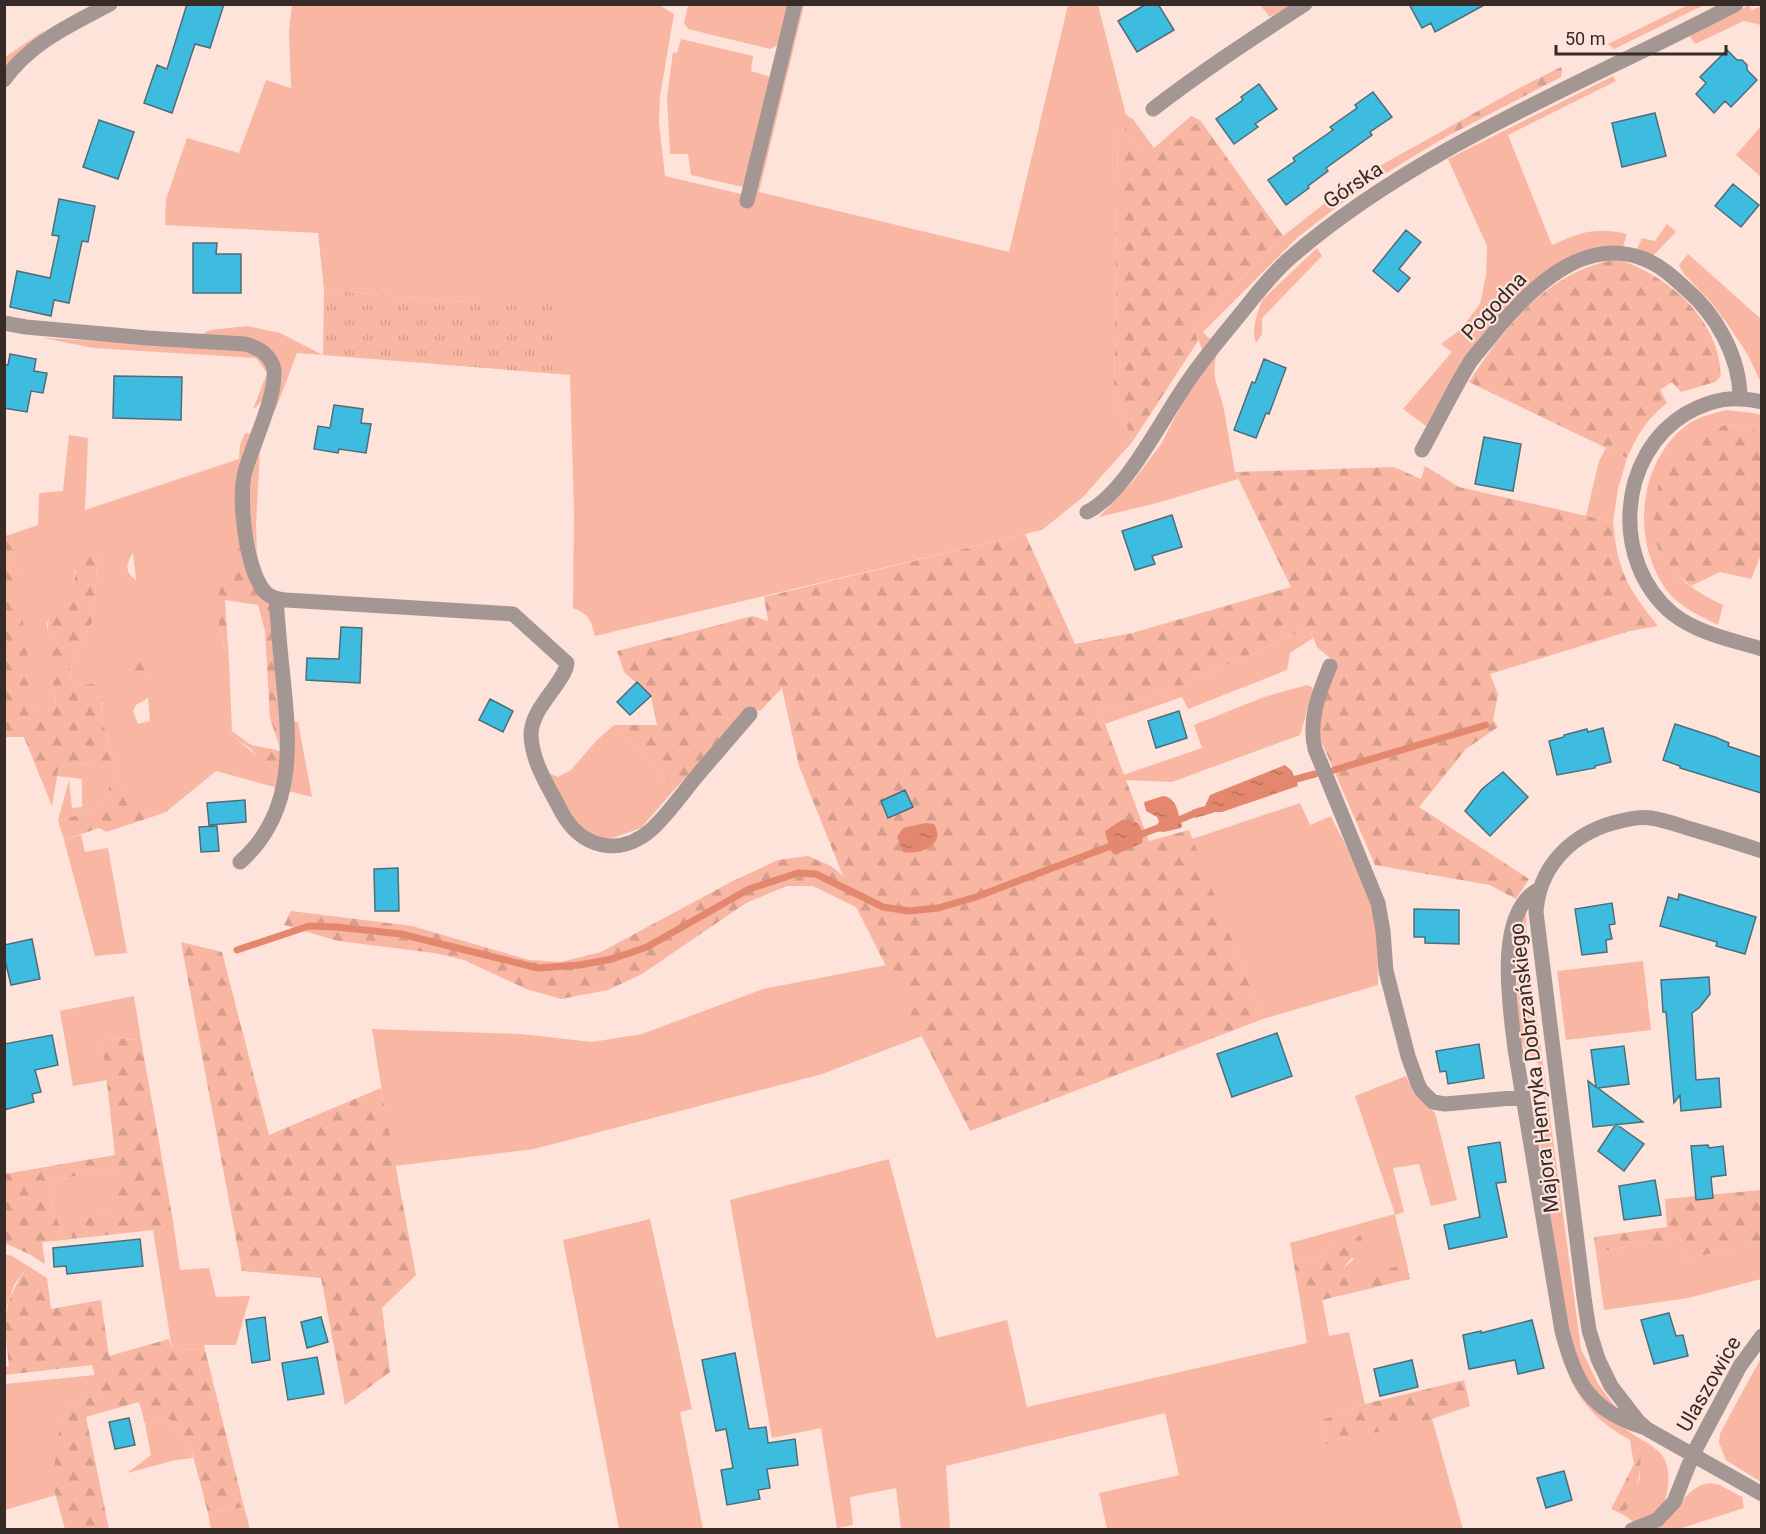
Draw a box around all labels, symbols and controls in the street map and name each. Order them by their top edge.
scale bar [1556,18,1726,56]
text: 50 m [1565,28,1605,49]
street label: Górska [1319,157,1387,213]
street label: Pogodna [1457,267,1531,345]
street label: Majora Henryka Dobrzańskiego [1504,922,1564,1214]
street label: Ulaszowice [1672,1332,1746,1436]

